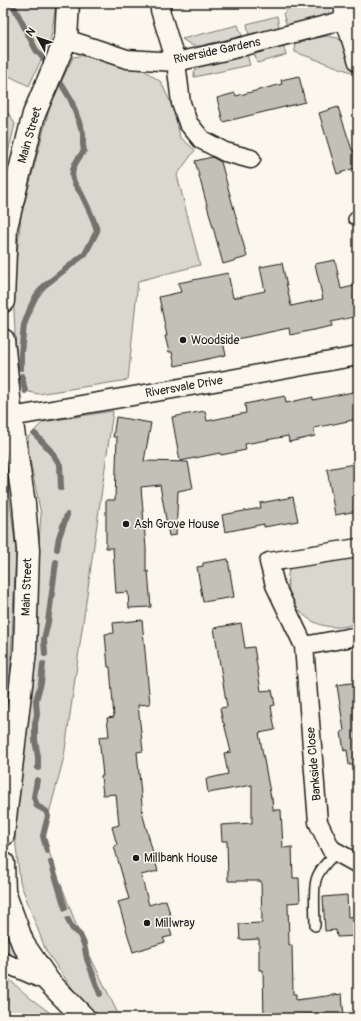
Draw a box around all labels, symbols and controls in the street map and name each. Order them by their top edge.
north arrow [18,18,58,58]
text: N [23,24,38,39]
street label: Riverside Gardens [172,34,262,68]
street label: Main Street [15,105,45,165]
place label: Woodside [191,333,240,348]
marker: Woodside [178,335,188,345]
street label: Riversvale Drive [144,373,224,401]
place label: Ash Grove House [134,517,219,532]
marker: Ash Grove House [121,519,131,529]
street label: Main Street [18,558,36,616]
street label: Bankside Close [303,727,325,801]
place label: Millbank House [144,851,217,866]
marker: Millbank House [131,853,141,863]
place label: Millwray [155,916,195,931]
marker: Millwray [142,918,152,928]

